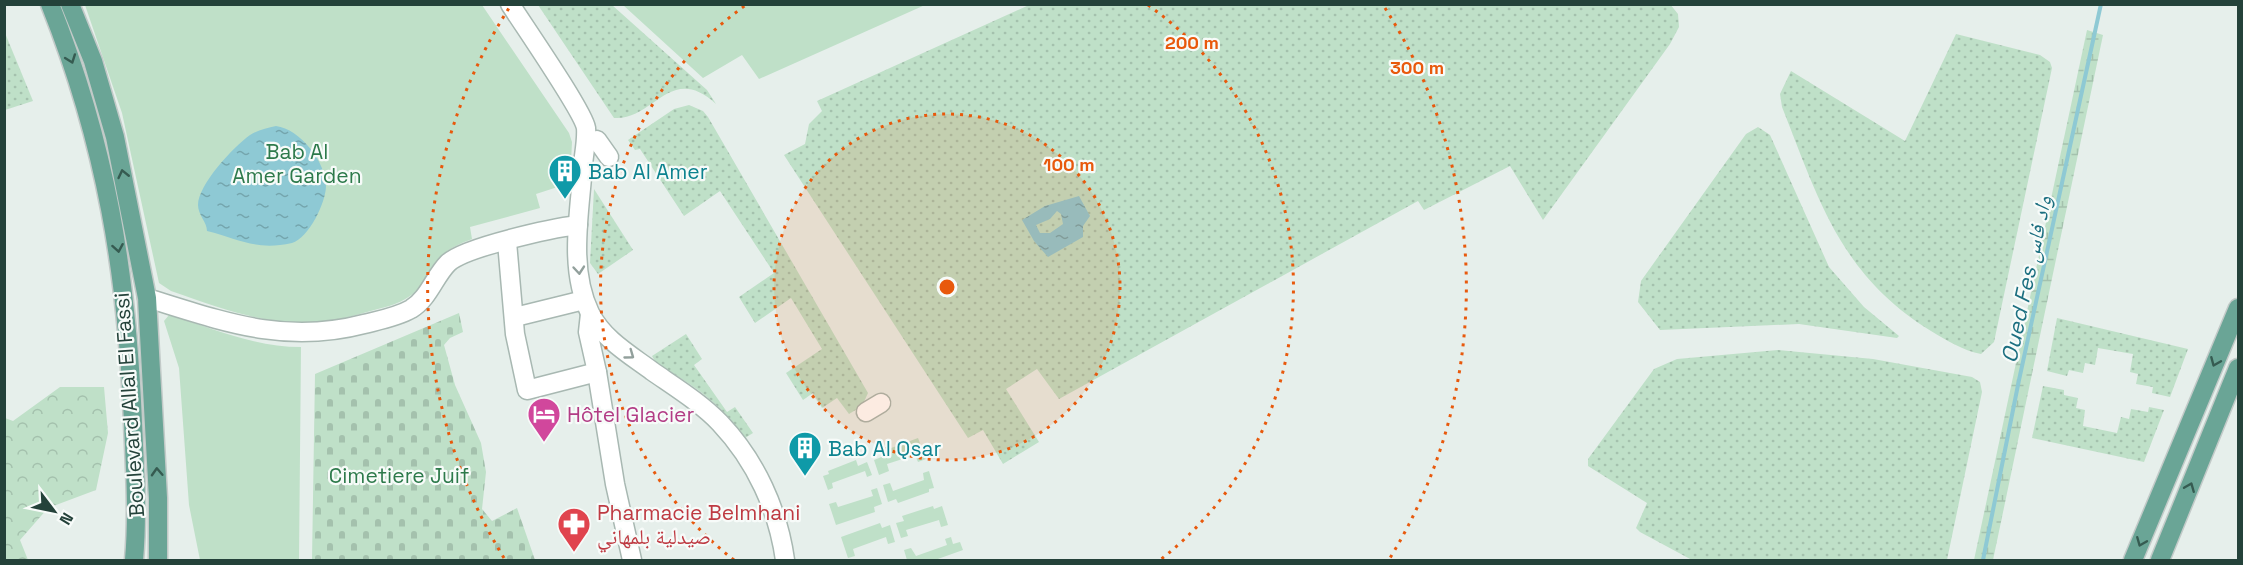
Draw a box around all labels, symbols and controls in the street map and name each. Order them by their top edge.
text: 200 m [1165,31,1219,54]
one-way arrow [64,53,77,64]
text: 300 m [1390,56,1444,79]
park label: Bab Al Amer Garden [232,138,362,189]
building icon: Bab Al Amer [547,153,583,200]
text: 100 m [1043,153,1095,176]
place label: Bab Al Amer [588,158,708,185]
one-way arrow [118,170,131,180]
water label: Oued Fes واد فاس [1995,193,2057,365]
one-way arrow [111,243,124,253]
one-way arrow [572,266,585,275]
centre of rings [937,277,957,297]
street label: Boulevard Allal El Fassi [108,292,150,518]
one-way arrow [624,348,635,359]
one-way arrow [2211,355,2223,366]
hotel icon: Hôtel Glacier [526,396,562,443]
place label: Hôtel Glacier [567,401,695,428]
building icon: Bab Al Qsar [787,430,823,477]
place label: Bab Al Qsar [828,435,941,462]
park label: Cimetiere Juif [329,462,469,489]
one-way arrow [150,467,163,476]
north arrow [24,481,84,541]
one-way arrow [2183,482,2195,493]
place label: Pharmacie Belmhani صيدلية بلمهاني [597,499,800,553]
pharmacy icon: Pharmacie Belmhani صيدلية بلمهاني [556,506,592,553]
text: N [55,509,78,529]
one-way arrow [2136,535,2148,546]

